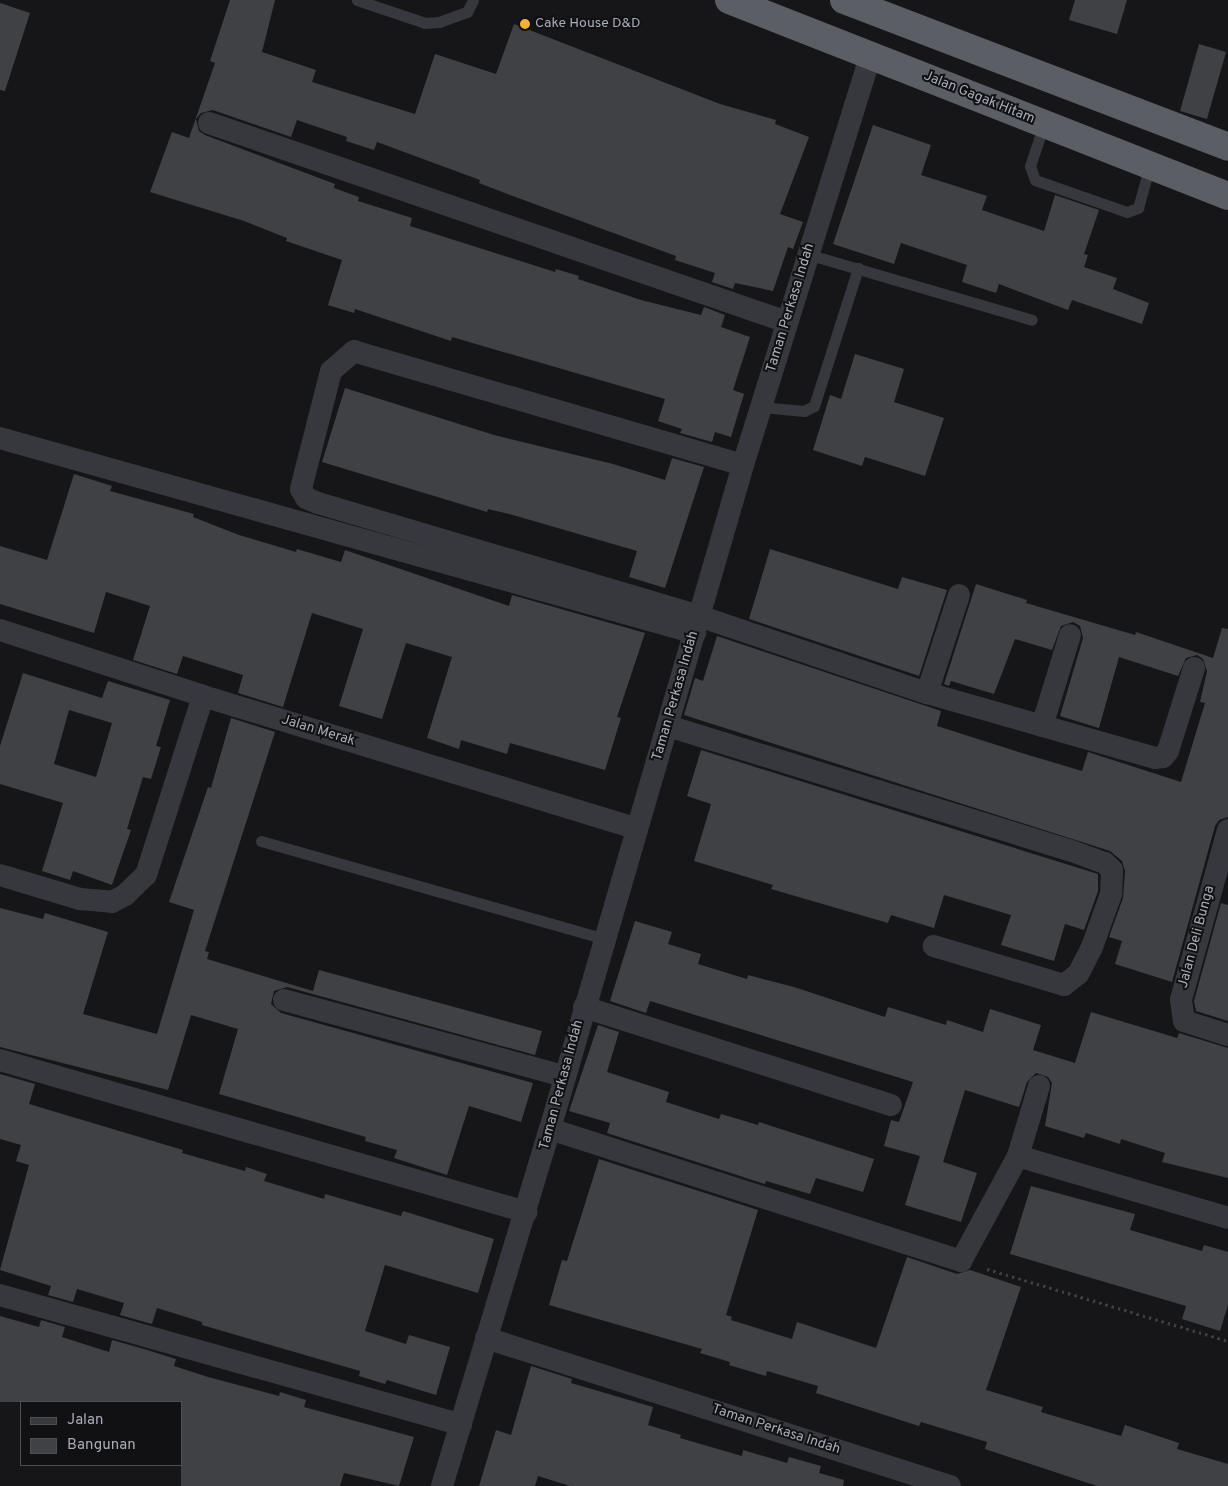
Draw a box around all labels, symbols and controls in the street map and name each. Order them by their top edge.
place label: Cake House D&D [535,16,641,32]
marker: Cake House D&D [519,18,531,30]
street label: Jalan Gagak Hitam [921,68,1037,128]
street label: Taman Perkasa Indah [763,241,819,375]
street label: Taman Perkasa Indah [649,629,703,763]
street label: Jalan Merak [279,712,357,750]
street label: Jalan Deli Bunga [1175,884,1219,990]
street label: Taman Perkasa Indah [537,1018,587,1152]
legend [20,1401,182,1466]
street label: Taman Perkasa Indah [710,1401,842,1459]
text: Jalan [67,1411,104,1430]
text: Bangunan [67,1436,136,1455]

